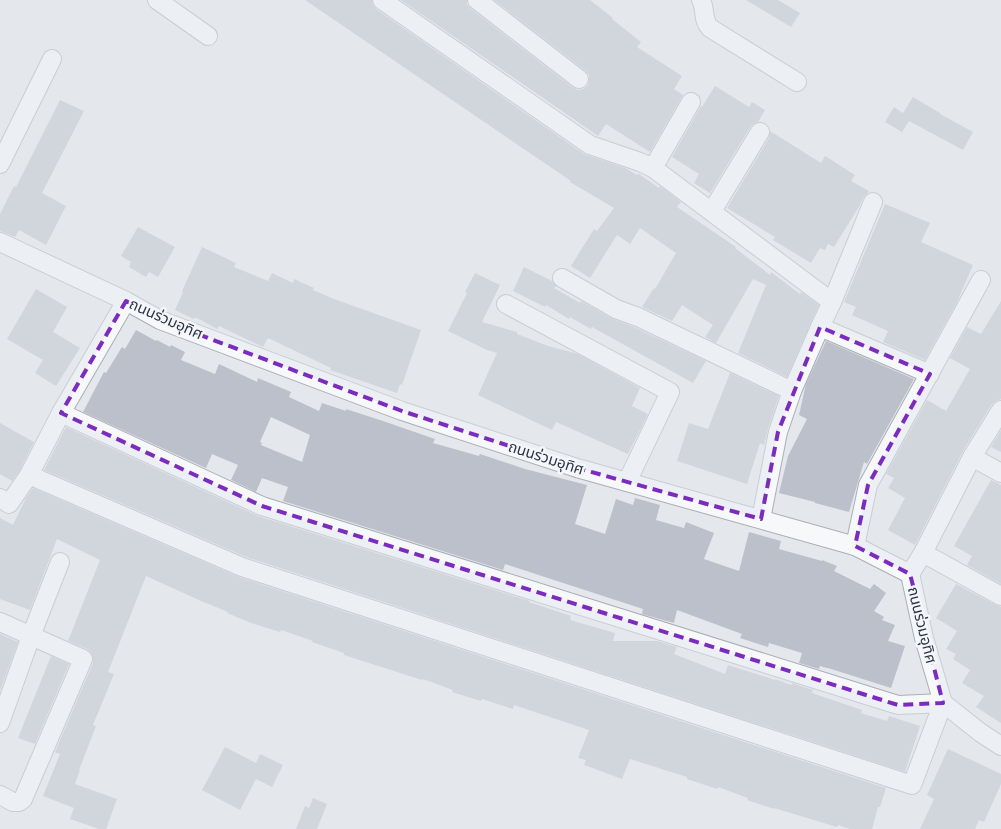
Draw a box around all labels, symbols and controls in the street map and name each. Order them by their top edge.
street label: ถนนร่วมอุทิศ [126,295,206,343]
street label: ถนนร่วมอุทิศ [506,437,586,479]
street label: ถนนร่วมอุทิศ [904,585,940,665]

